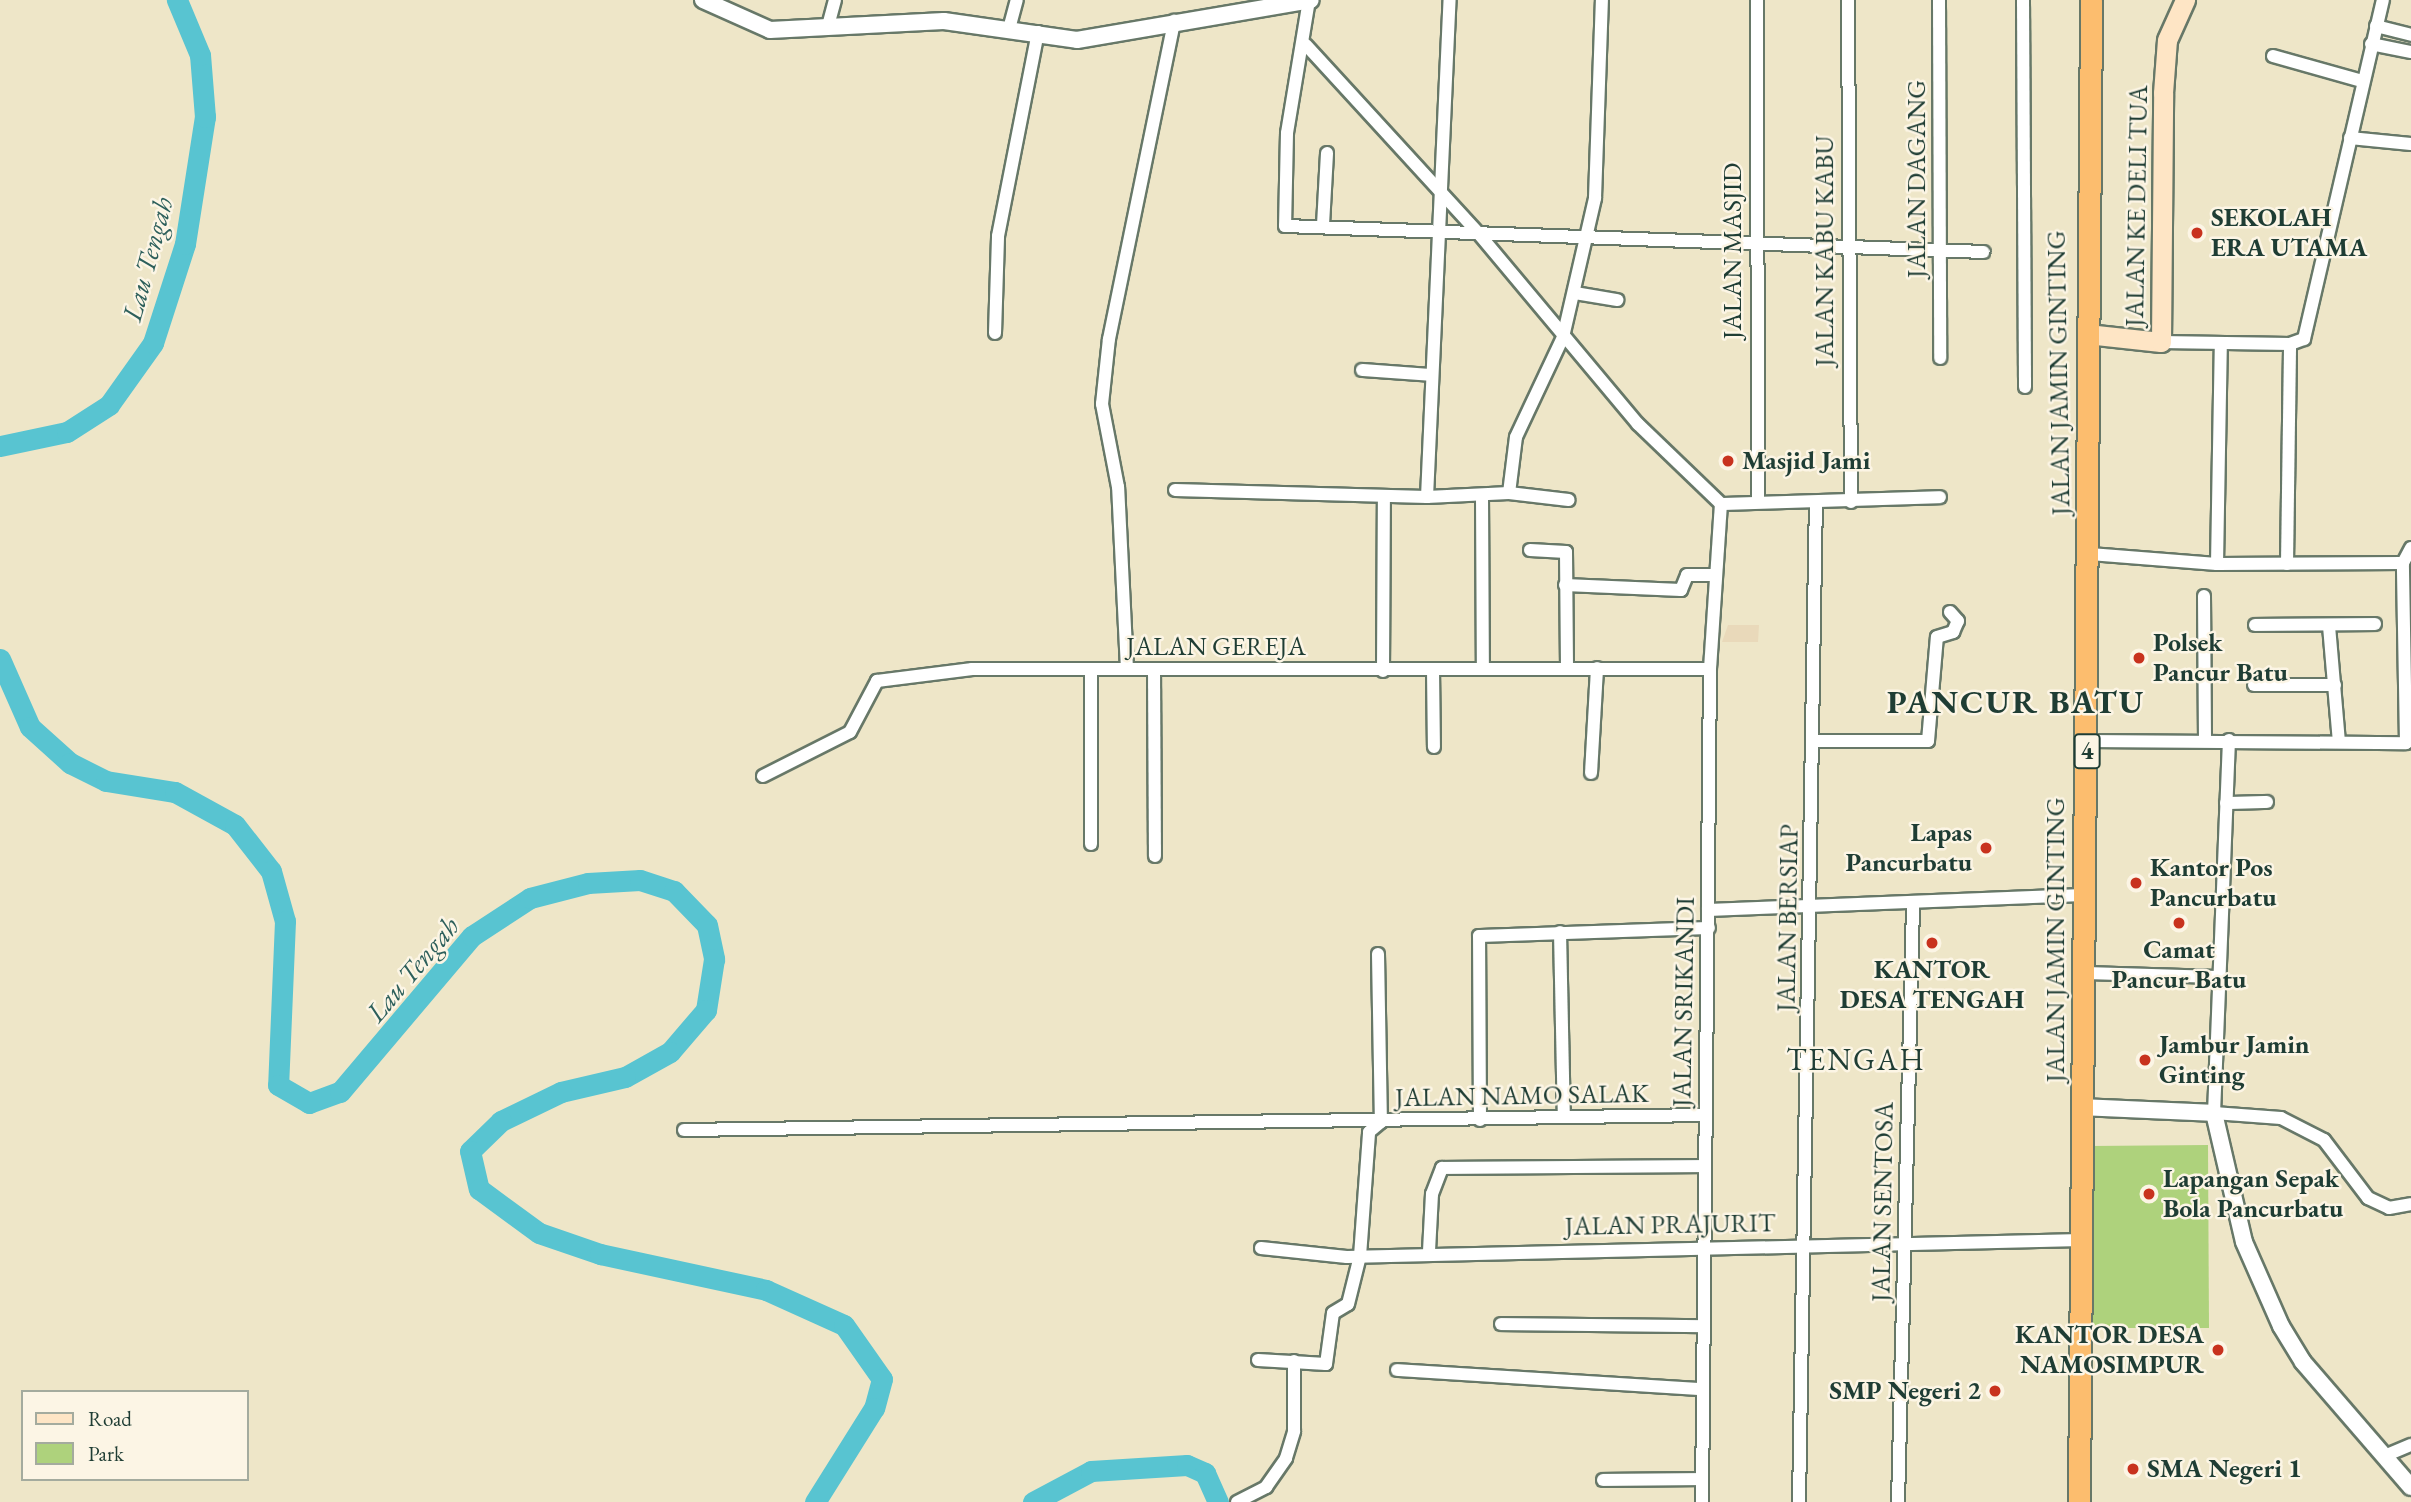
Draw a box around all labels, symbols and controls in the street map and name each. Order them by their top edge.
street label: JALAN DAGANG [1901,80,1933,278]
street label: JALAN KE DELI TUA [2119,85,2155,327]
street label: JALAN KABU KABU [1809,135,1841,367]
street label: JALAN MASJID [1717,163,1749,339]
water label: Lau Tengah [114,193,180,325]
place label: SEKOLAH ERA UTAMA [2211,202,2367,264]
marker: SEKOLAH ERA UTAMA [2189,225,2205,241]
street label: JALAN JAMIN GINTING [2041,230,2077,516]
place label: Masjid Jami [1742,445,1870,477]
marker: Masjid Jami [1720,453,1736,469]
place label: Polsek Pancur Batu [2153,627,2288,688]
street label: JALAN GEREJA [1126,631,1306,663]
marker: Polsek Pancur Batu [2131,650,2147,666]
district label: PANCUR BATU [1888,682,2144,722]
road number: 4 [2073,730,2101,772]
street label: JALAN JAMIN GINTING [2040,798,2072,1082]
place label: Lapas Pancurbatu [1846,817,1972,878]
street label: JALAN BERSIAP [1771,824,1805,1012]
marker: Lapas Pancurbatu [1978,840,1994,856]
place label: Kantor Pos Pancurbatu [2150,852,2276,914]
marker: Kantor Pos Pancurbatu [2128,875,2144,891]
street label: JALAN SRIKANDI [1667,897,1701,1107]
water label: Lau Tengah [358,909,466,1029]
marker: Camat Pancur Batu [2171,915,2187,931]
place label: Camat Pancur Batu [2112,934,2246,996]
marker: KANTOR DESA TENGAH [1924,935,1940,951]
place label: KANTOR DESA TENGAH [1840,954,2024,1016]
place label: Jambur Jamin Ginting [2159,1029,2310,1090]
district label: TENGAH [1787,1042,1925,1078]
marker: Jambur Jamin Ginting [2137,1052,2153,1068]
street label: JALAN NAMO SALAK [1395,1078,1649,1114]
street label: JALAN SENTOSA [1866,1102,1900,1302]
place label: Lapangan Sepak Bola Pancurbatu [2163,1163,2343,1224]
marker: Lapangan Sepak Bola Pancurbatu [2141,1186,2157,1202]
street label: JALAN PRAJURIT [1564,1208,1776,1242]
place label: KANTOR DESA NAMOSIMPUR [2015,1319,2204,1380]
marker: KANTOR DESA NAMOSIMPUR [2210,1342,2226,1358]
place label: SMP Negeri 2 [1829,1375,1981,1407]
marker: SMP Negeri 2 [1987,1383,2003,1399]
legend [21,1390,248,1481]
text: Road [88,1405,132,1432]
text: Park [88,1440,124,1467]
place label: SMA Negeri 1 [2147,1453,2302,1485]
marker: SMA Negeri 1 [2125,1461,2141,1477]

